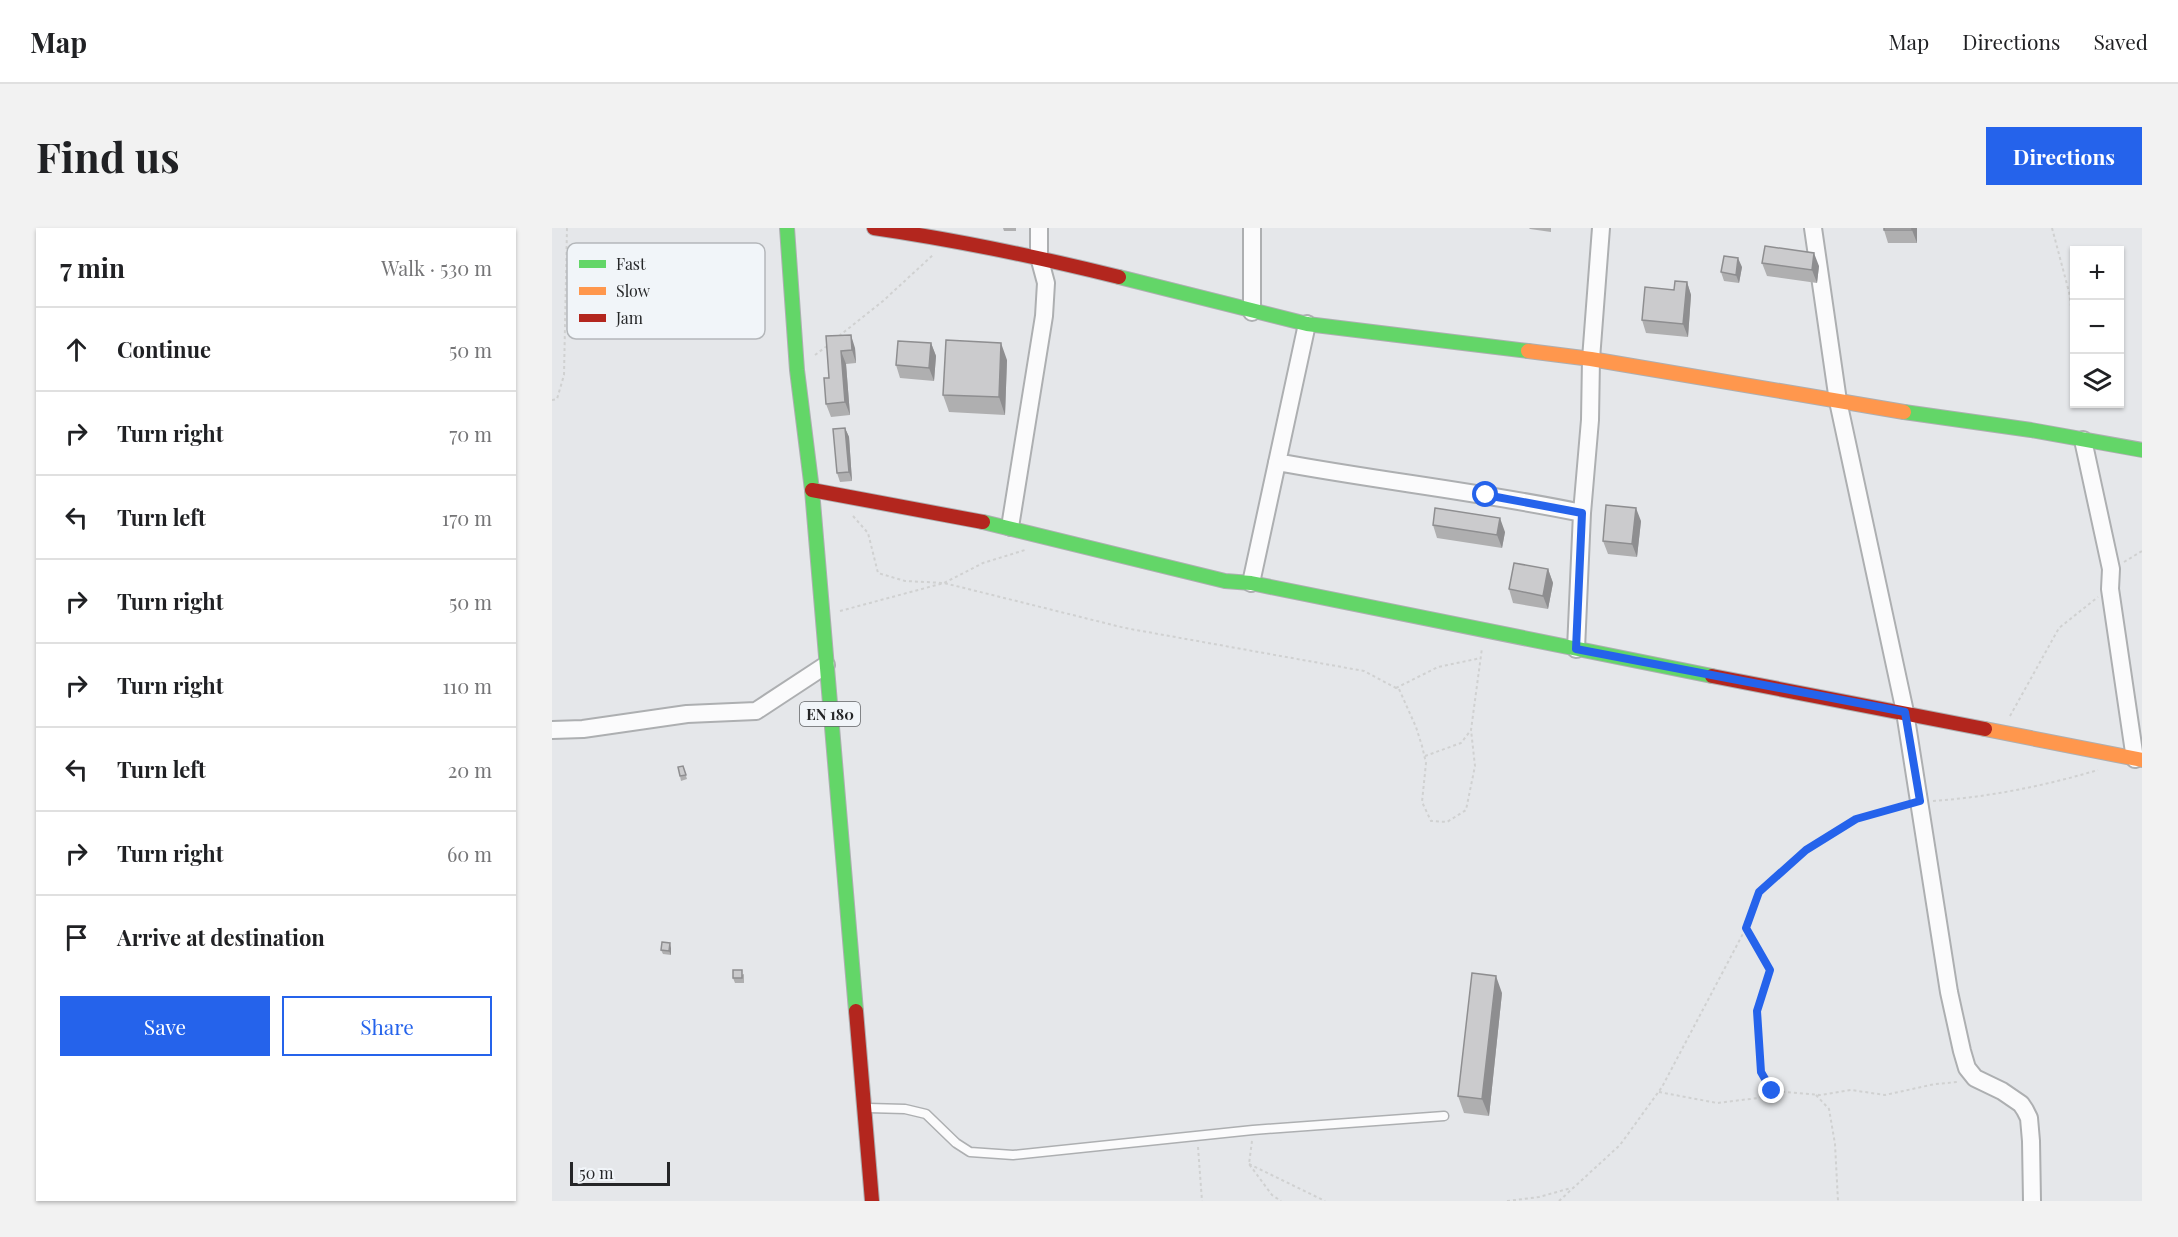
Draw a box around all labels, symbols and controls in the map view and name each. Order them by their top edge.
text: Map [30,23,87,60]
text: Map [1888,27,1929,55]
text: Directions [1962,27,2060,55]
text: Saved [2093,27,2148,55]
button: Directions [1986,127,2142,185]
text: Find us [36,128,180,184]
legend [567,243,765,339]
map controls [2070,246,2124,408]
button: + [2070,246,2124,300]
text: 7 min [60,250,125,285]
text: Fast [616,253,646,274]
text: Walk · 530 m [381,254,492,281]
text: Slow [616,280,651,301]
button: − [2070,300,2124,354]
text: Jam [615,307,643,328]
icon: ahead [60,333,93,366]
text: Continue [117,334,211,364]
text: 50 m [449,336,492,363]
button: layers [2070,354,2124,408]
icon: right [60,417,93,450]
text: Turn right [117,418,223,448]
text: 70 m [449,420,492,447]
route start [1472,481,1498,507]
icon: left [60,501,93,534]
text: Turn left [117,502,206,532]
text: 170 m [442,504,492,531]
icon: right [60,585,93,618]
text: Turn right [117,586,223,616]
text: 50 m [449,588,492,615]
icon: right [60,669,93,702]
text: Turn right [117,670,223,700]
text: 110 m [442,672,492,699]
road number: EN 180 [800,702,860,726]
icon: left [60,753,93,786]
text: Turn left [117,754,206,784]
text: 20 m [448,756,492,783]
icon: right [60,837,93,870]
text: Turn right [117,838,223,868]
text: 60 m [447,840,492,867]
icon: arrive [60,921,93,954]
text: Arrive at destination [117,922,325,952]
button: Save [60,996,270,1056]
button: Share [282,996,492,1056]
route end [1758,1077,1784,1103]
scale bar [570,1159,670,1186]
text: 50 m [579,1162,613,1183]

